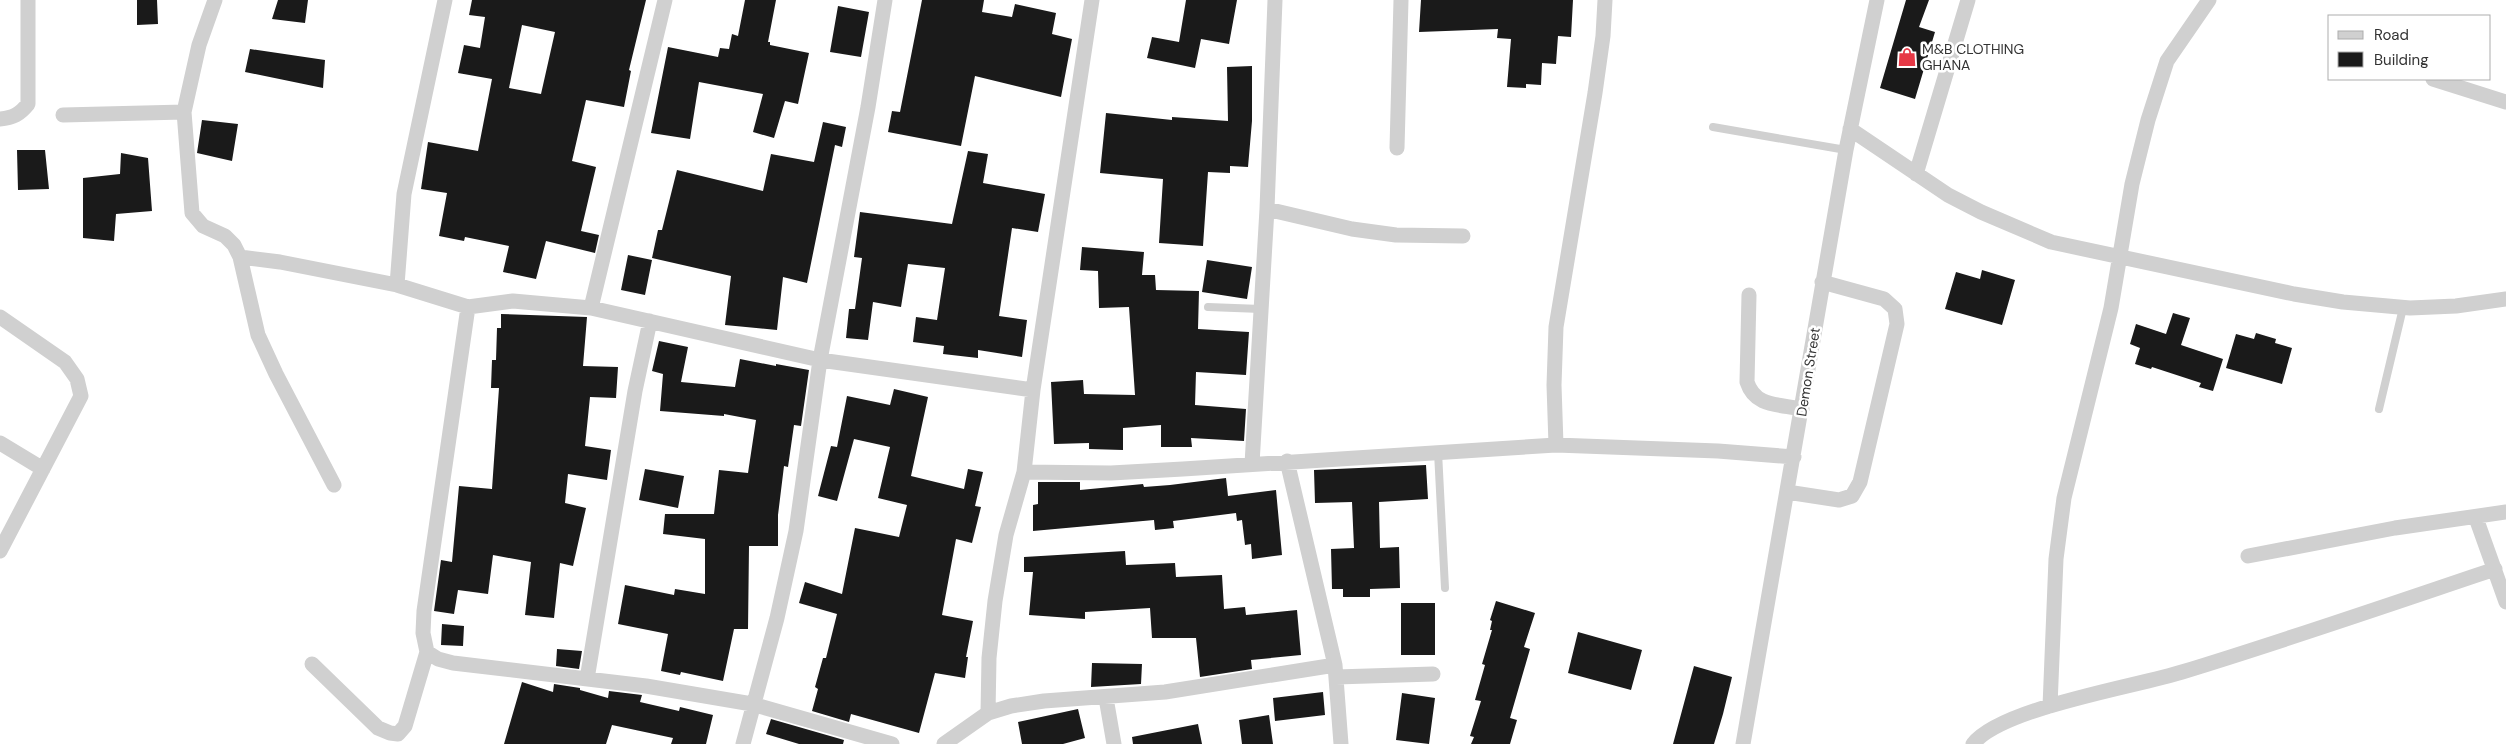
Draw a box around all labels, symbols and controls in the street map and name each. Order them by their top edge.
legend [2328,15,2491,80]
text: Road [2374,25,2409,45]
place label: M&B CLOTHING GHANA [1922,40,2024,74]
shop icon: M&B CLOTHING GHANA [1896,46,1918,68]
text: Building [2374,50,2429,70]
street label: Demon Street [1792,326,1824,418]

